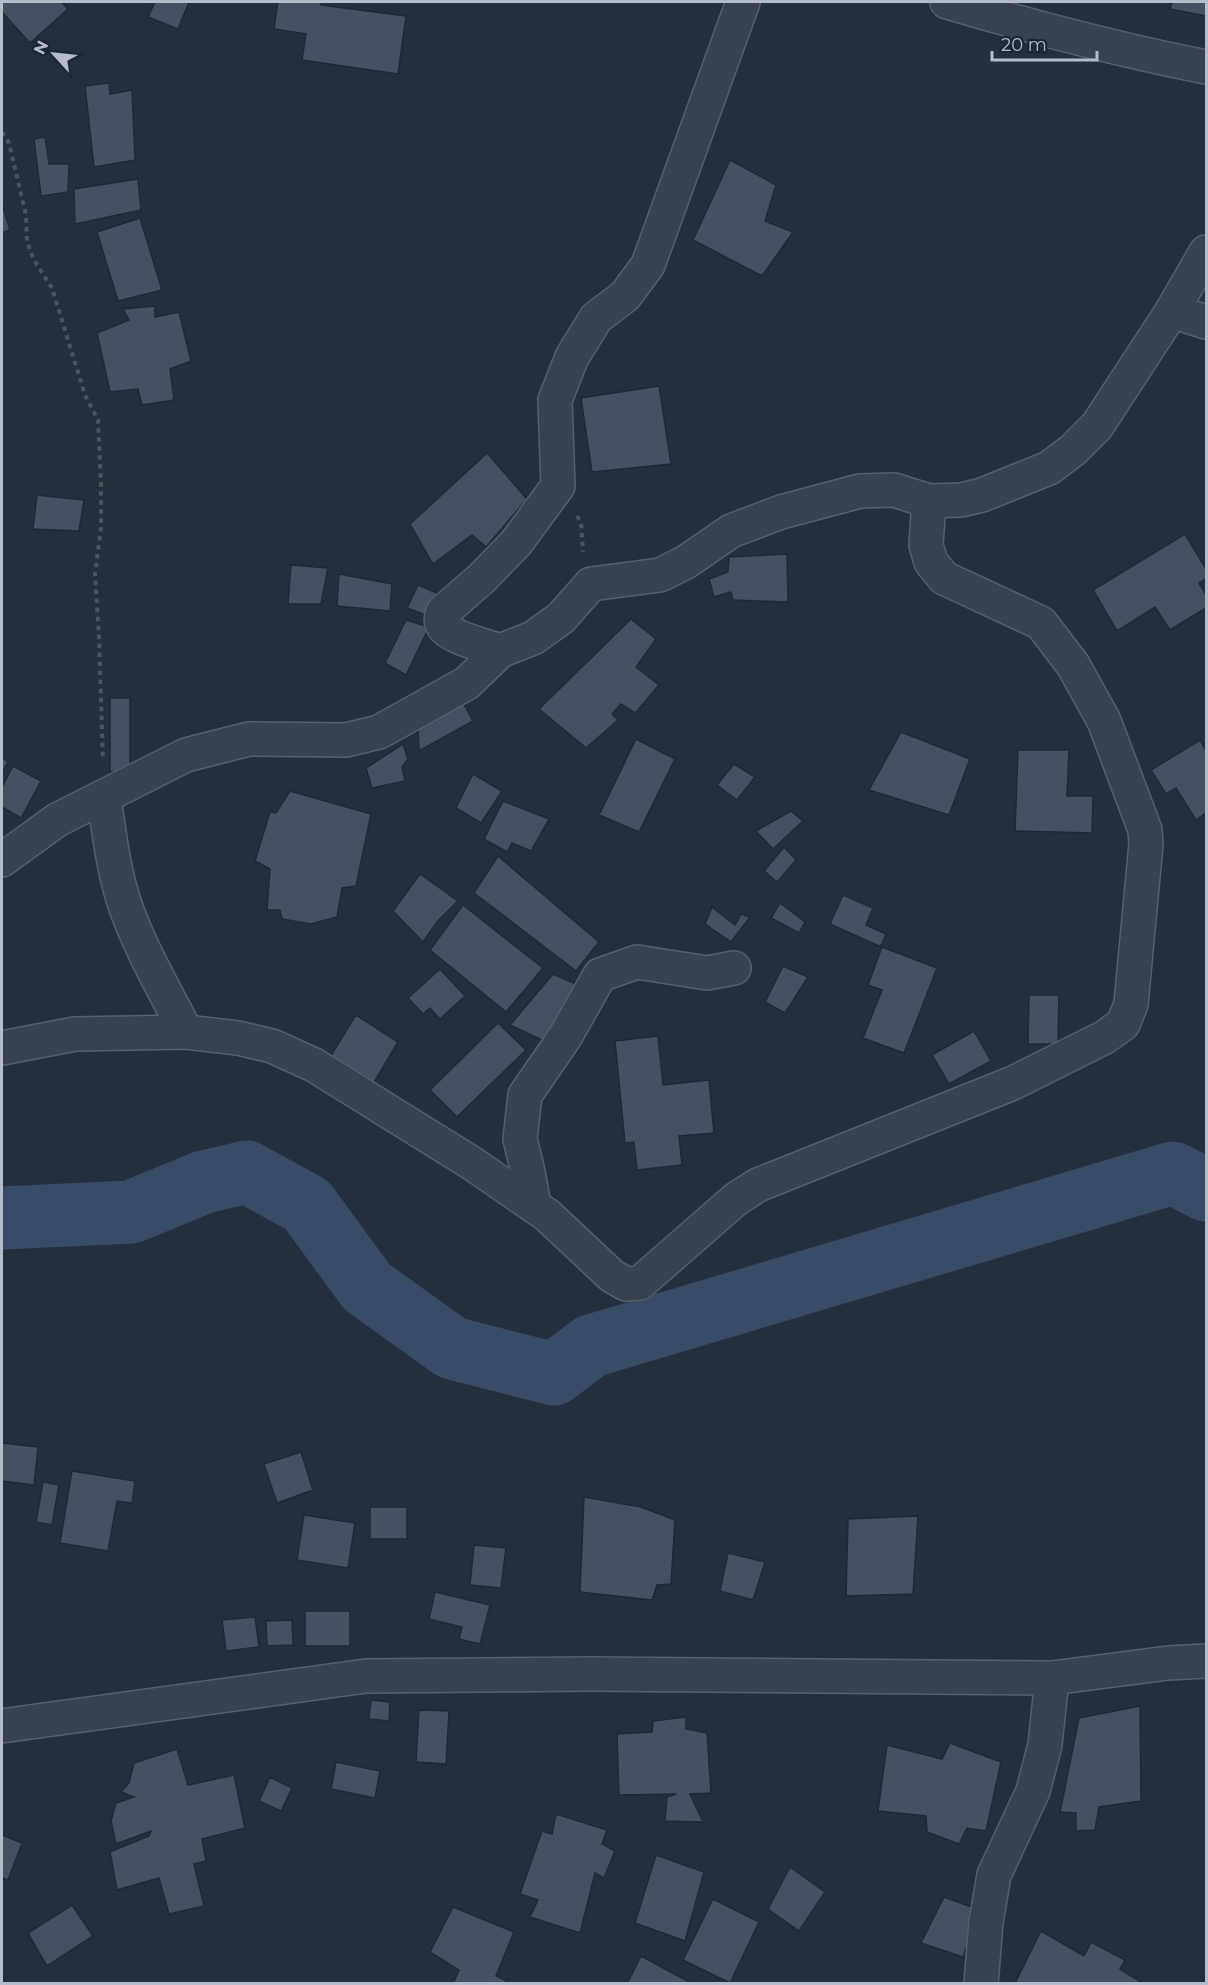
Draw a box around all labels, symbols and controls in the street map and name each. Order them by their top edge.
north arrow [24,24,84,84]
scale bar [992,24,1097,62]
text: 20 m [1001,34,1047,56]
text: N [30,37,52,57]

